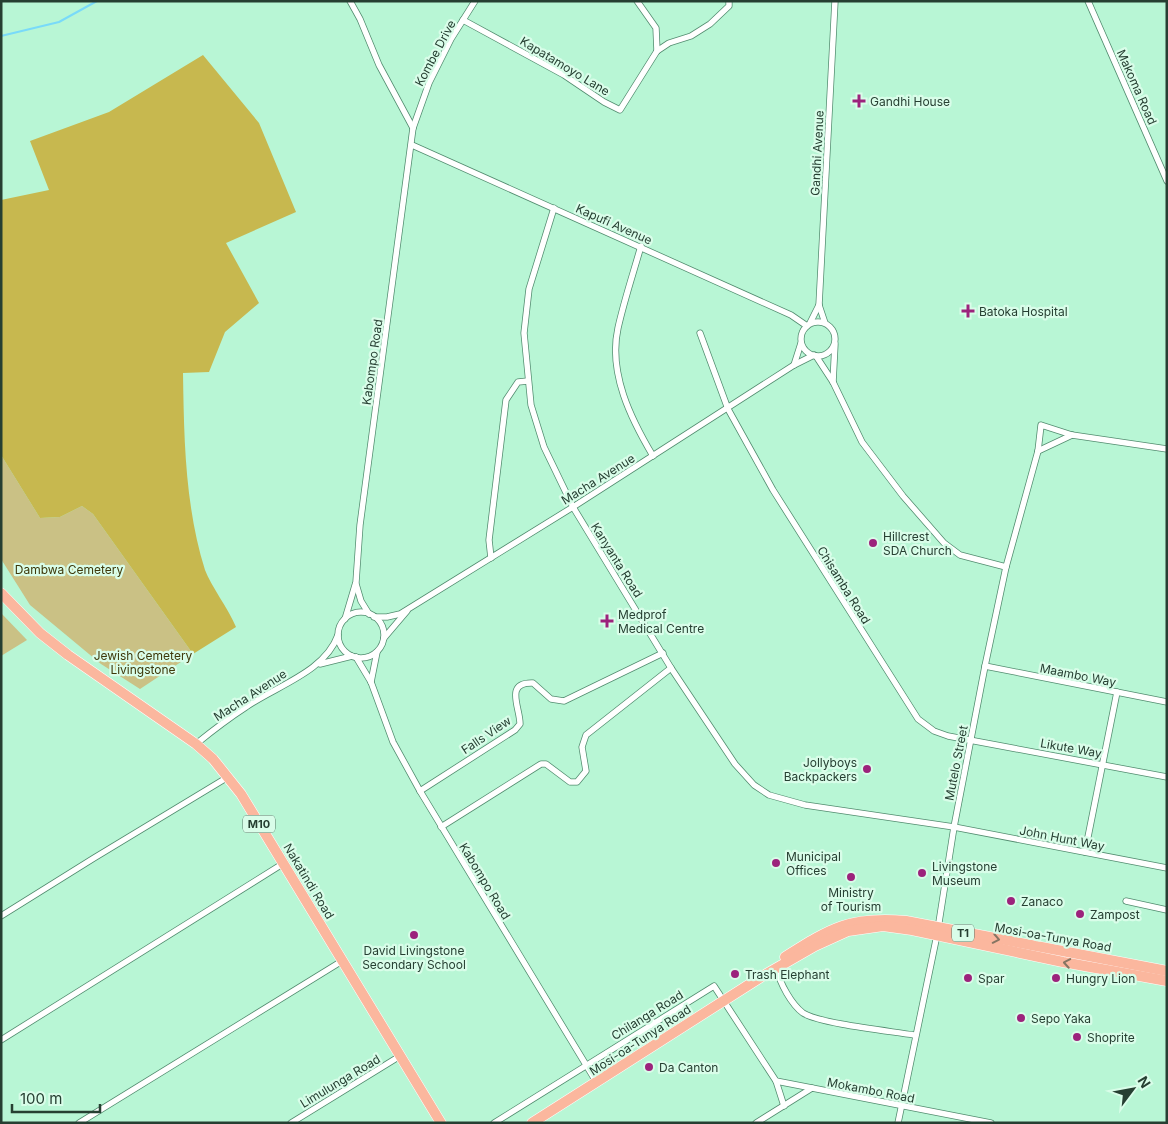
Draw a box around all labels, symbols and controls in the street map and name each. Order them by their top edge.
street label: Kombe Drive [411,17,459,89]
street label: Kapatamoyo Lane [517,33,613,99]
street label: Makoma Road [1114,47,1160,127]
marker: Gandhi House [852,94,866,108]
place label: Gandhi House [870,94,950,109]
street label: Gandhi Avenue [807,110,827,196]
street label: Kapufi Avenue [573,200,655,248]
marker: Batoka Hospital [961,304,975,318]
place label: Batoka Hospital [979,304,1068,319]
street label: Kabompo Road [359,318,385,406]
street label: Macha Avenue [558,450,638,508]
street label: Kanyanta Road [588,520,646,600]
place label: Hillcrest SDA Church [883,529,952,558]
marker: Hillcrest SDA Church [867,537,879,549]
street label: Chisamba Road [814,543,874,627]
park label: Dambwa Cemetery [15,562,124,577]
place label: Medprof Medical Centre [618,607,704,636]
marker: Medprof Medical Centre [600,614,614,628]
park label: Jewish Cemetery Livingstone [94,648,193,677]
street label: Maambo Way [1039,660,1118,690]
street label: Macha Avenue [211,666,289,724]
street label: Falls View [458,713,514,757]
street label: Mutelo Street [941,724,971,802]
street label: Likute Way [1039,735,1103,761]
place label: Jollyboys Backpackers [784,755,857,784]
marker: Jollyboys Backpackers [861,763,873,775]
road number: M10 [243,816,275,832]
street label: John Hunt Way [1018,822,1106,854]
street label: Nakatindi Road [281,840,337,922]
street label: Kabompo Road [456,840,514,922]
place label: Municipal Offices [786,849,841,878]
marker: Municipal Offices [770,857,782,869]
place label: Livingstone Museum [932,859,997,888]
marker: Livingstone Museum [916,867,928,879]
marker: Ministry of Tourism [845,871,857,883]
place label: Ministry of Tourism [821,885,881,914]
place label: Zanaco [1021,894,1063,909]
marker: Zanaco [1005,895,1017,907]
place label: Zampost [1090,907,1140,922]
marker: Zampost [1074,908,1086,920]
street label: Mosi-oa-Tunya Road [994,919,1112,955]
road number: T1 [952,924,974,941]
marker: David Livingstone Secondary School [408,929,420,941]
one-way arrow [991,933,1000,944]
place label: David Livingstone Secondary School [362,943,466,972]
one-way arrow [1063,958,1071,968]
place label: Trash Elephant [745,967,830,982]
marker: Trash Elephant [729,968,741,980]
place label: Spar [978,971,1005,986]
place label: Hungry Lion [1066,971,1135,986]
marker: Spar [962,972,974,984]
marker: Hungry Lion [1050,972,1062,984]
street label: Chilanga Road [608,987,686,1043]
street label: Mosi-oa-Tunya Road [586,1002,694,1078]
place label: Sepo Yaka [1031,1011,1091,1026]
marker: Sepo Yaka [1015,1012,1027,1024]
place label: Shoprite [1087,1030,1135,1045]
marker: Shoprite [1071,1031,1083,1043]
street label: Limulunga Road [297,1051,383,1111]
place label: Da Canton [659,1060,718,1075]
marker: Da Canton [643,1061,655,1073]
north arrow [1108,1064,1158,1114]
text: N [1134,1073,1154,1091]
street label: Mokambo Road [826,1074,916,1106]
scale bar [12,1082,100,1114]
text: 100 m [20,1089,62,1108]

